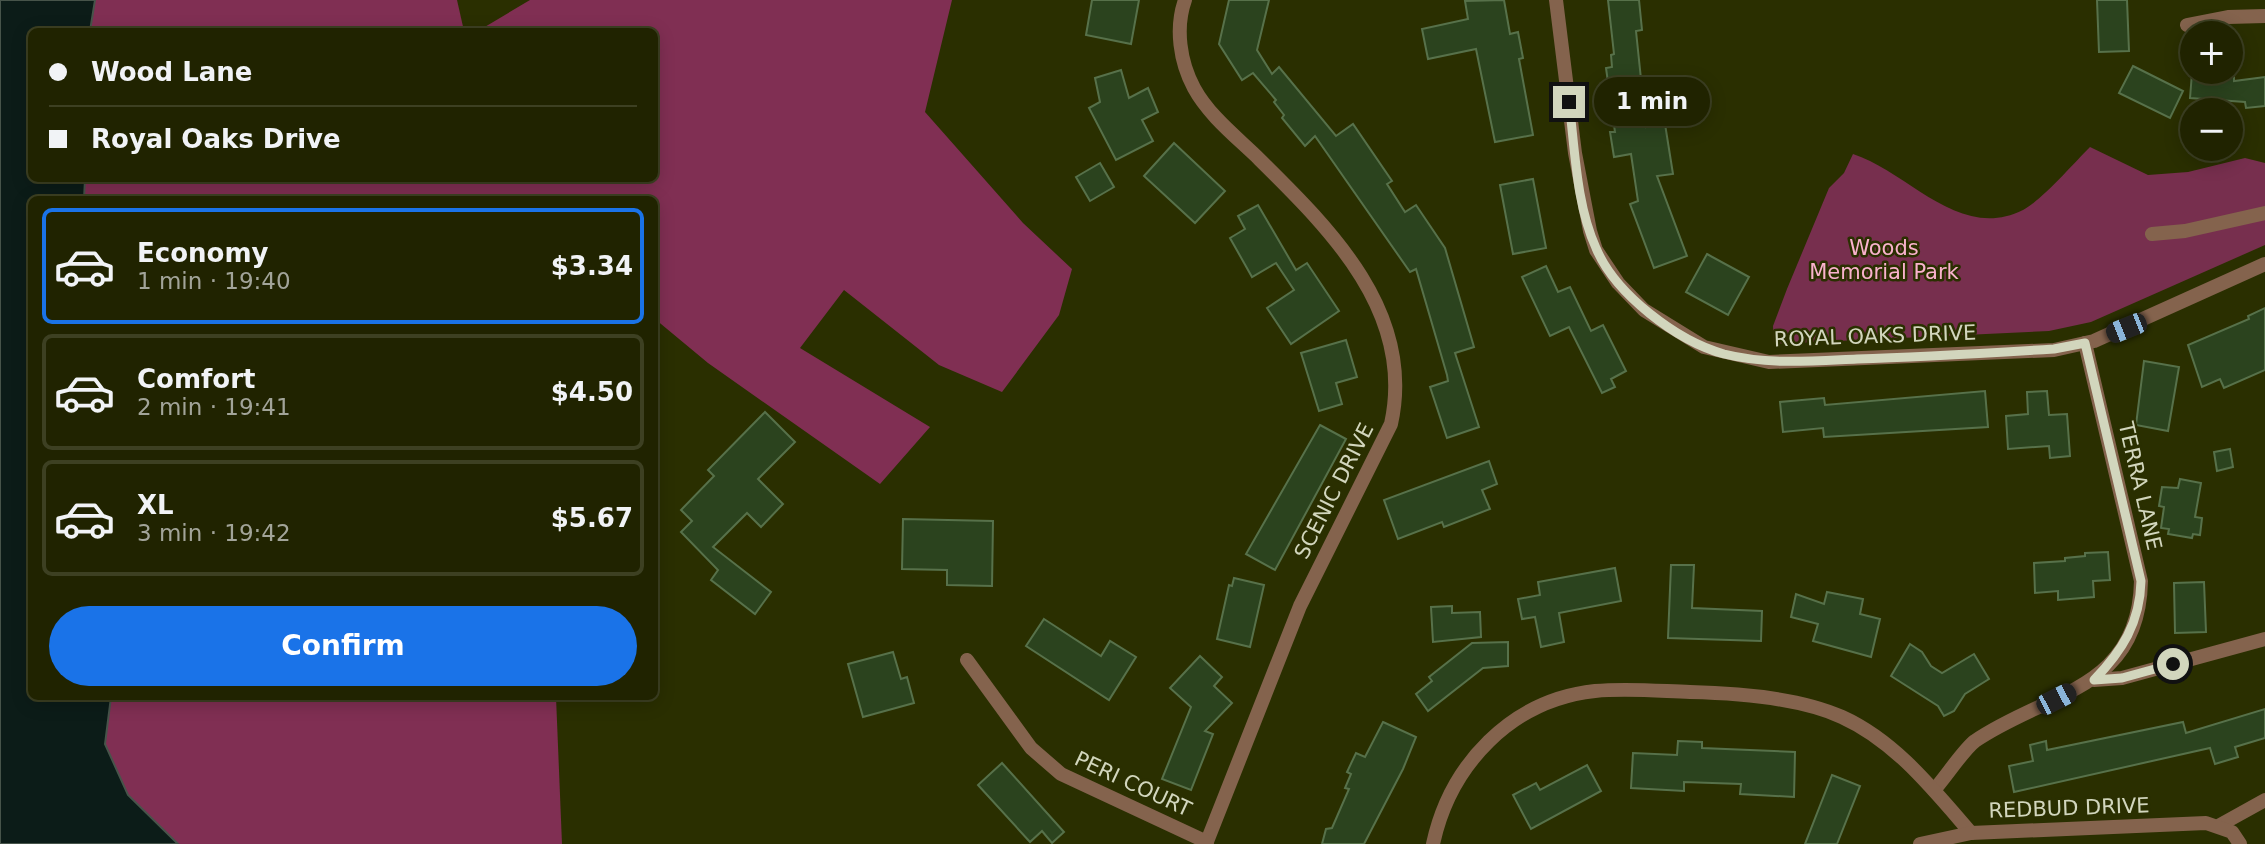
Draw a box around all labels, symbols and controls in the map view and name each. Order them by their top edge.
map controls [2180,21,2243,161]
button: + [2180,21,2243,84]
text: Wood Lane [91,57,252,87]
callout: 1 min [1594,78,1709,126]
route end [1553,86,1585,118]
text: 1 min [1616,88,1688,114]
button: − [2180,98,2243,161]
text: Royal Oaks Drive [91,124,341,154]
icon: car [53,235,116,298]
park label: Woods Memorial Park [1809,236,1960,284]
text: Economy [137,238,268,268]
text: $3.34 [551,251,633,281]
text: 1 min · 19:40 [137,268,291,294]
car [2103,310,2150,346]
street label: ROYAL OAKS DRIVE [1773,320,1977,352]
icon: car [53,361,116,424]
text: Comfort [137,364,255,394]
text: $4.50 [551,377,633,407]
text: 2 min · 19:41 [137,394,291,420]
street label: SCENIC DRIVE [1289,419,1379,563]
street label: TERRA LANE [2113,419,2166,553]
icon: car [53,487,116,550]
text: XL [137,490,174,520]
text: $5.67 [551,503,633,533]
text: 3 min · 19:42 [137,520,291,546]
button: Confirm [49,606,637,686]
route start [2157,648,2189,680]
car [2033,680,2080,718]
street label: PERI COURT [1071,747,1195,822]
street label: REDBUD DRIVE [1988,793,2150,823]

